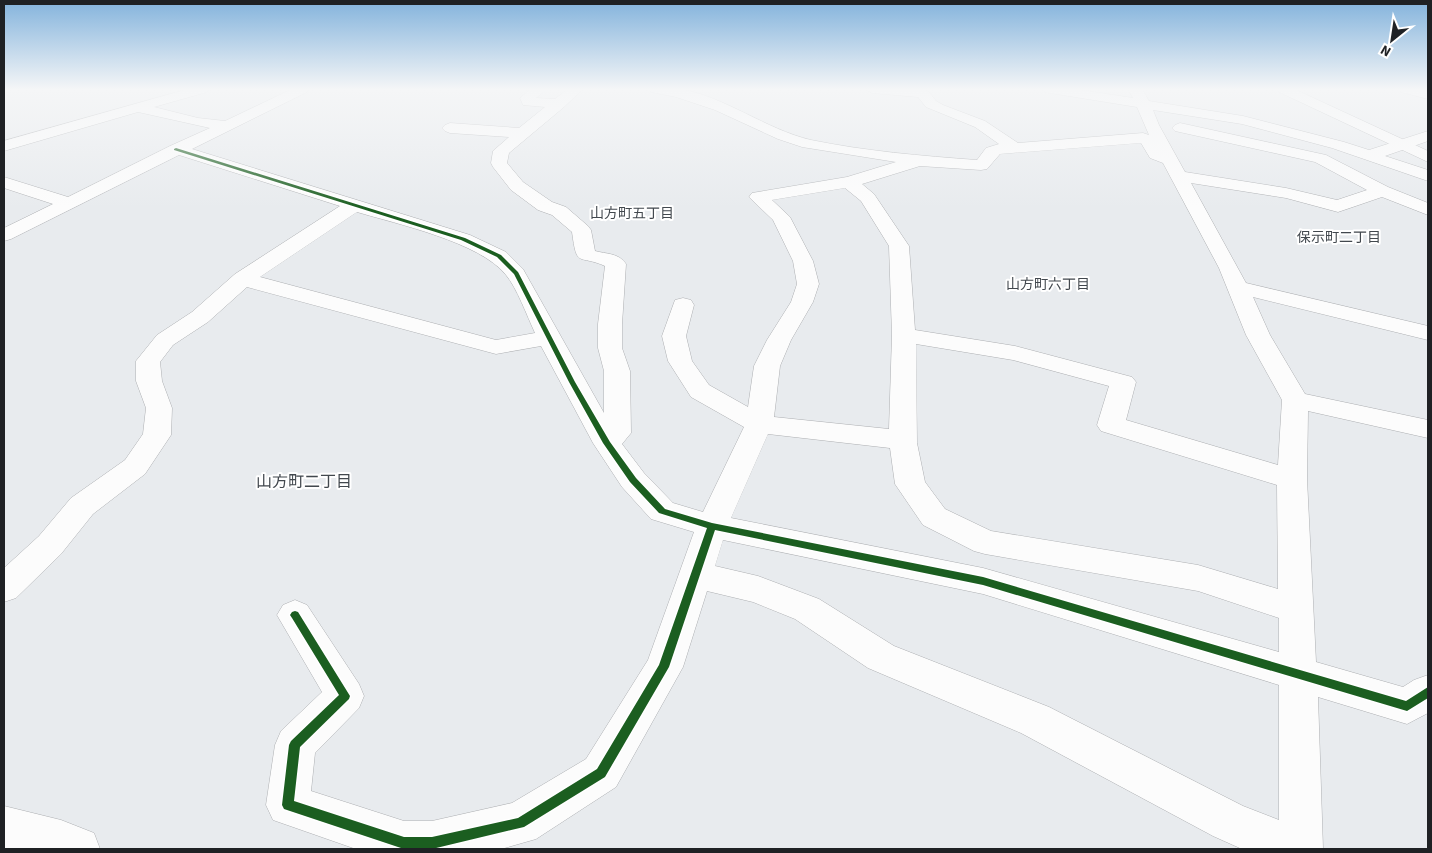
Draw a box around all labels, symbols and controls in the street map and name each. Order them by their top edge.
north arrow [1367,15,1417,65]
text: N [1377,39,1395,61]
district label: 山方町五丁目 [590,204,674,224]
district label: 保示町二丁目 [1297,228,1381,248]
district label: 山方町六丁目 [1006,275,1090,295]
district label: 山方町二丁目 [256,471,352,493]

